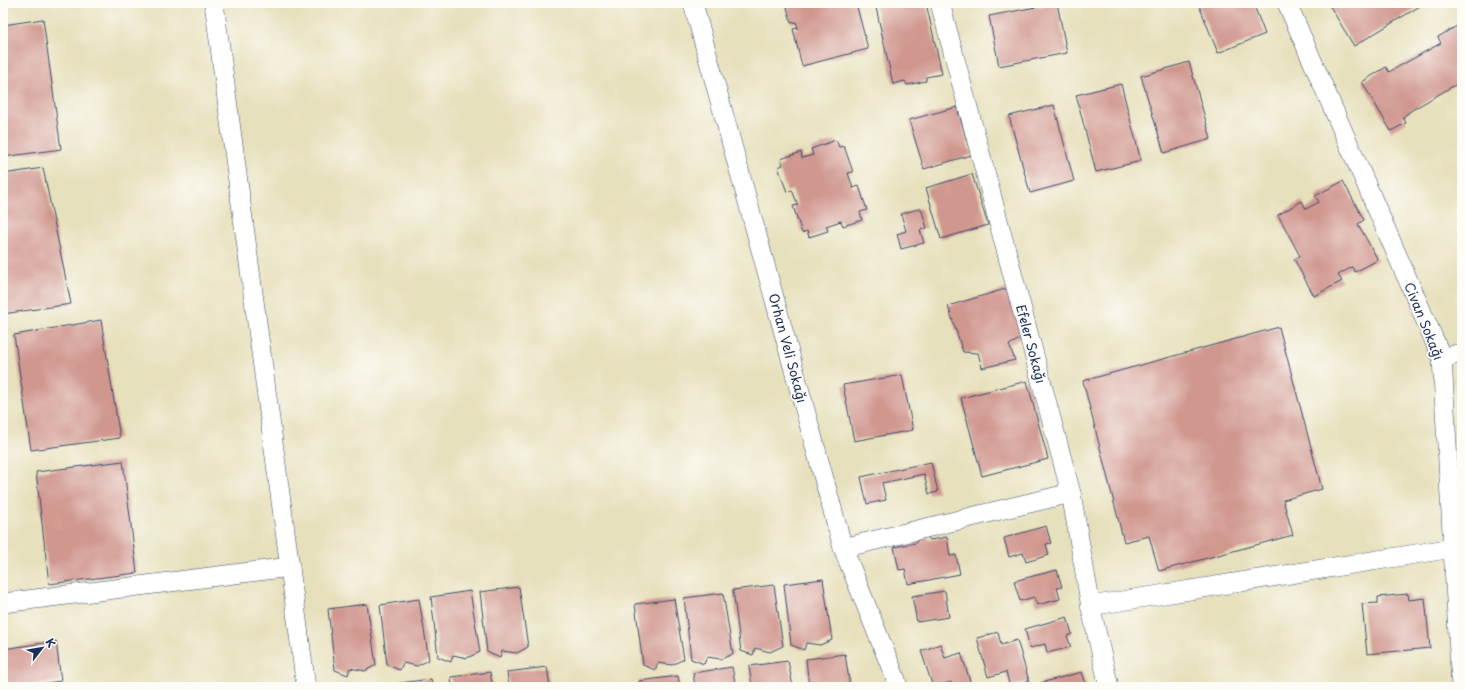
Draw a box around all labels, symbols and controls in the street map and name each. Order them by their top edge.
street label: Civan Sokağı [1400,279,1449,363]
street label: Orhan Veli Sokağı [765,291,812,405]
street label: Efeler Sokağı [1012,302,1051,385]
north arrow [22,628,62,668]
text: K [42,635,60,650]

